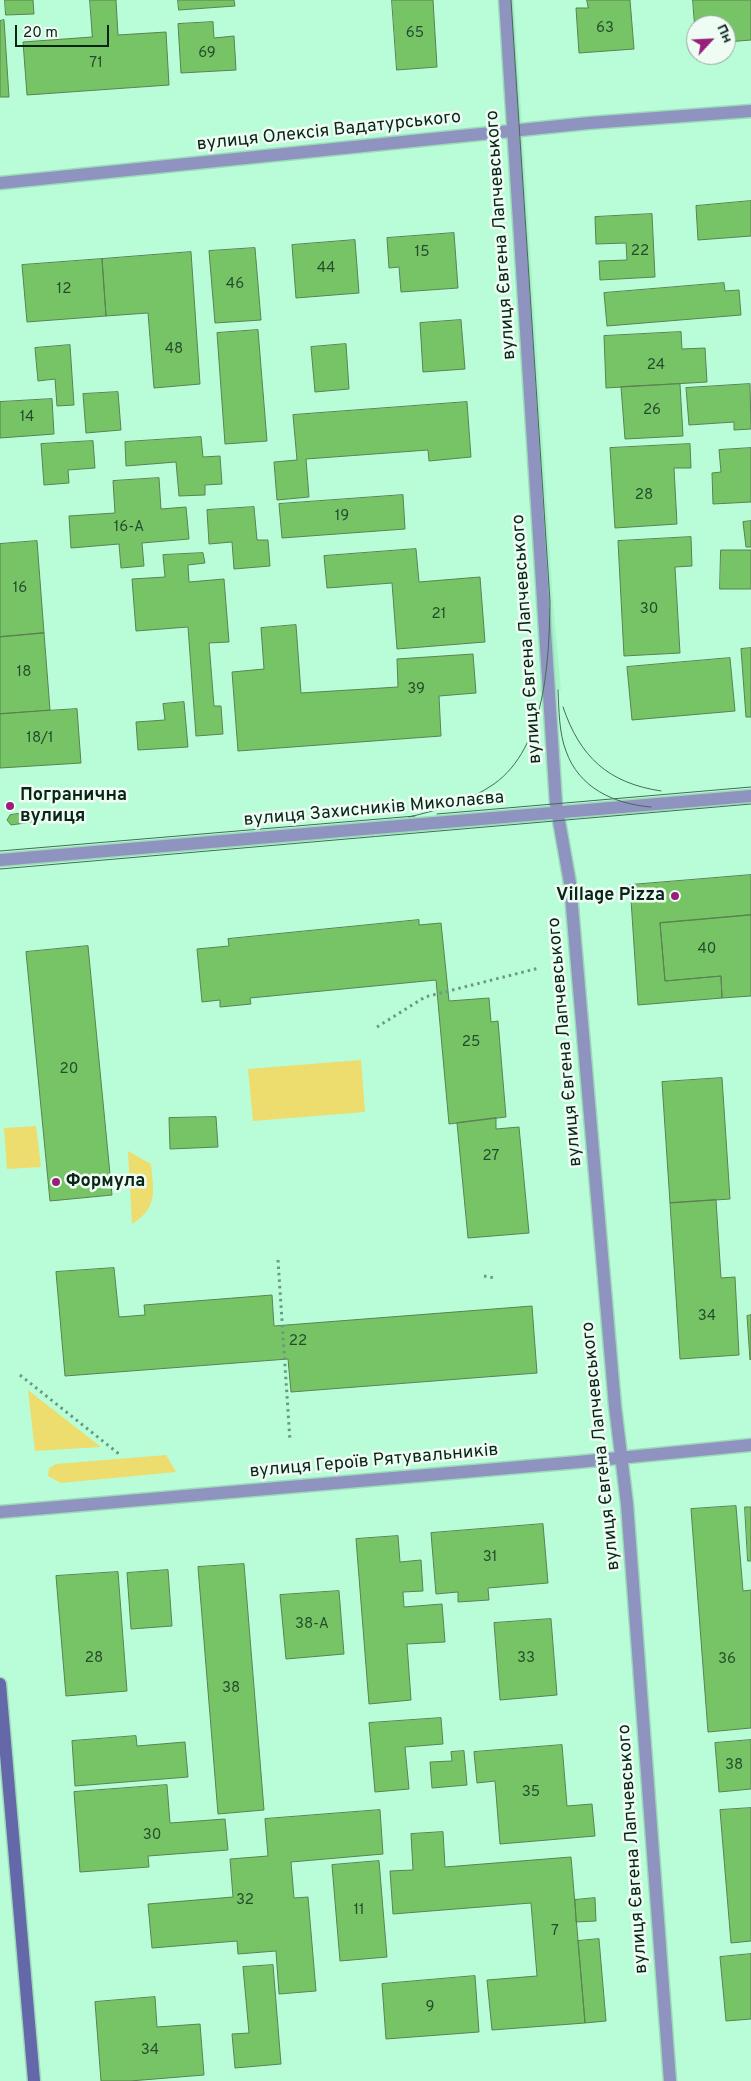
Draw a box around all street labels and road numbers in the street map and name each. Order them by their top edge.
street label: вулиця Олексія Вадатурського [196,107,462,157]
street label: вулиця Євгена Лапчевського [483,109,521,361]
street label: вулиця Євгена Лапчевського [509,513,547,765]
street label: вулиця Захисників Миколаєва [243,788,505,832]
street label: вулиця Євгена Лапчевського [544,916,588,1168]
street label: вулиця Євгена Лапчевського [578,1320,626,1572]
street label: вулиця Героїв Рятувальників [249,1440,499,1484]
street label: вулиця Євгена Лапчевського [615,1723,653,1975]

